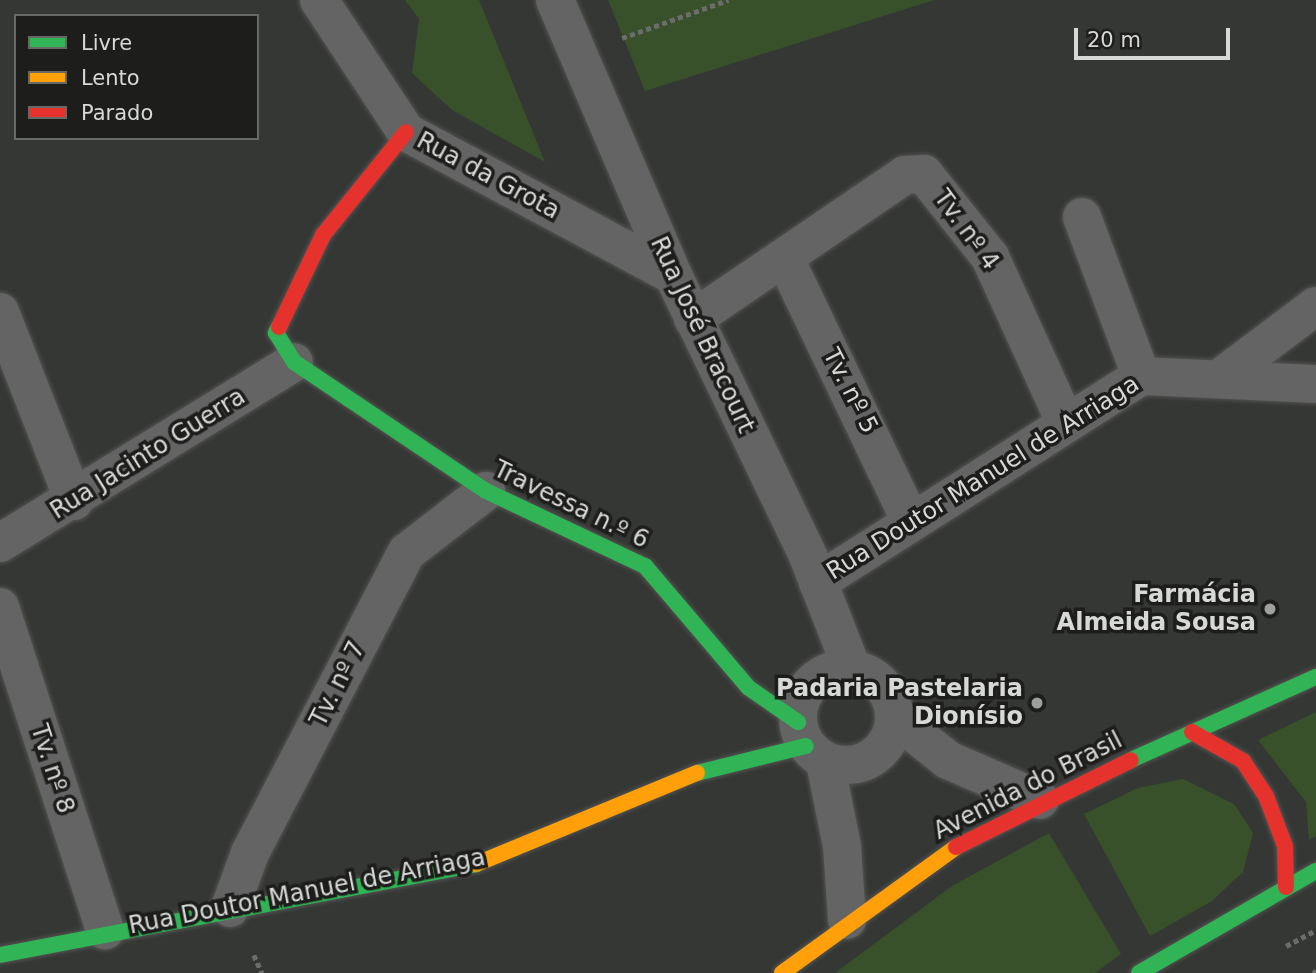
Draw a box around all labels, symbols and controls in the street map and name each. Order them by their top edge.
legend [14,14,259,140]
scale bar [1078,14,1234,58]
text: 20 m [1087,28,1141,52]
text: Livre [81,31,132,55]
text: Lento [81,66,140,90]
text: Parado [81,101,153,125]
street label: Rua da Grota [412,126,564,226]
street label: Tv. nº 4 [927,184,1005,276]
street label: Rua José Bracourt [644,232,760,438]
street label: Tv. nº 5 [816,344,884,438]
street label: Rua Doutor Manuel de Arriaga [822,370,1144,586]
street label: Rua Jacinto Guerra [45,382,251,526]
street label: Travessa n.º 6 [489,455,653,555]
place label: Farmácia Almeida Sousa [1057,581,1256,637]
marker: Farmácia Almeida Sousa [1262,601,1278,617]
street label: Tv. nº 7 [304,637,372,731]
place label: Padaria Pastelaria Dionísio [776,675,1023,731]
marker: Padaria Pastelaria Dionísio [1029,695,1045,711]
street label: Tv. nº 8 [24,721,80,817]
street label: Avenida do Brasil [929,726,1127,846]
street label: Rua Doutor Manuel de Arriaga [126,843,488,941]

